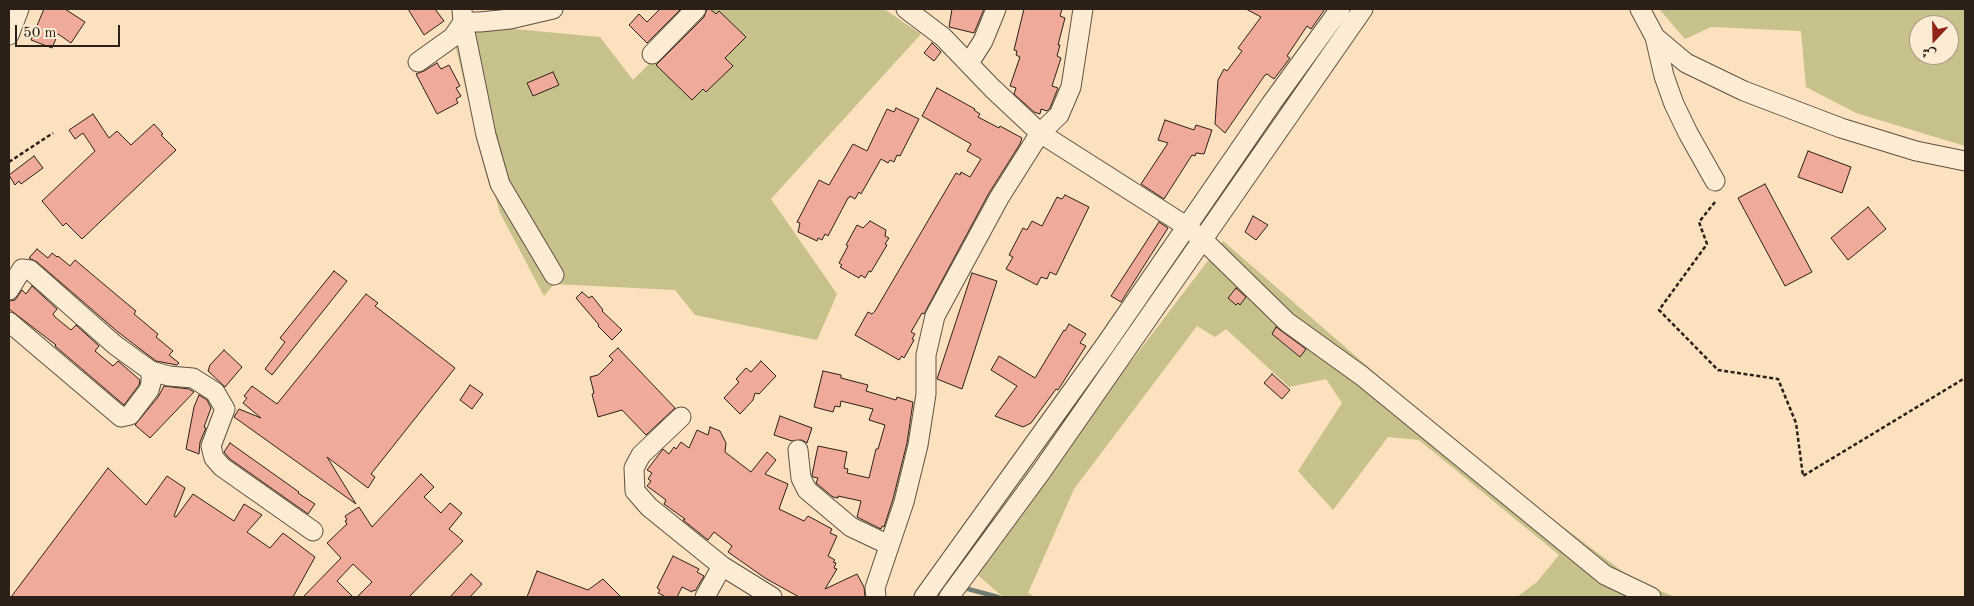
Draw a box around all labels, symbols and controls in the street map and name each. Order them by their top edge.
scale bar [18,15,122,47]
north arrow [1909,15,1959,65]
text: 50 m [23,26,57,41]
text: ش [1920,44,1938,62]

